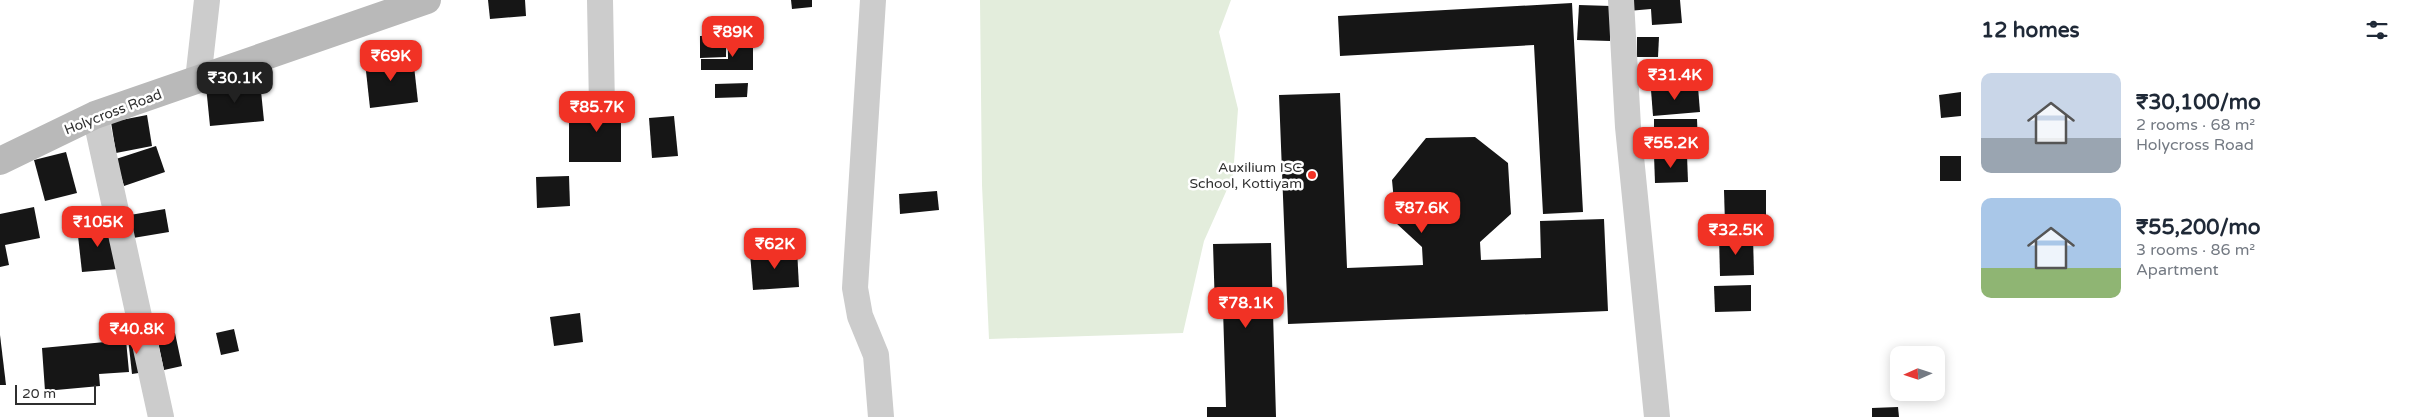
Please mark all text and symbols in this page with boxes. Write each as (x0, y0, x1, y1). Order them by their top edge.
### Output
pin: ₹89K (703, 15, 763, 58)
icon: filters (2363, 16, 2391, 44)
text: 12 homes (1981, 18, 2080, 43)
text: ₹89K (713, 22, 753, 42)
pin: ₹69K (361, 39, 421, 82)
text: ₹69K (371, 46, 411, 66)
pin: ₹31.4K (1634, 58, 1716, 101)
pin: ₹30.1K (194, 62, 276, 104)
text: ₹31.4K (1648, 65, 1702, 85)
text: ₹30.1K (208, 68, 262, 88)
street label: Holycross Road (62, 86, 164, 138)
pin: ₹85.7K (556, 90, 638, 133)
text: ₹30,100/mo (2136, 90, 2261, 115)
icon: home (2021, 93, 2081, 153)
text: ₹85.7K (570, 97, 624, 117)
text: 2 rooms · 68 m² (2136, 115, 2255, 135)
pin: ₹55.2K (1630, 126, 1712, 169)
text: ₹55.2K (1644, 133, 1698, 153)
text: Holycross Road (2136, 135, 2254, 155)
place label: Auxilium ISC School, Kottiyam (1189, 159, 1302, 192)
marker: Auxilium ISC School, Kottiyam (1306, 169, 1318, 181)
pin: ₹87.6K (1381, 192, 1463, 234)
text: ₹87.6K (1395, 198, 1449, 218)
pin: ₹105K (63, 206, 133, 248)
text: ₹105K (73, 212, 123, 232)
pin: ₹32.5K (1695, 214, 1777, 256)
text: ₹55,200/mo (2136, 215, 2261, 240)
icon: home (2021, 218, 2081, 278)
text: ₹32.5K (1709, 220, 1763, 240)
pin: ₹62K (745, 228, 805, 270)
text: ₹62K (755, 234, 795, 254)
text: 3 rooms · 86 m² (2136, 240, 2255, 260)
text: Apartment (2136, 260, 2219, 280)
pin: ₹78.1K (1205, 286, 1287, 329)
text: ₹78.1K (1219, 293, 1273, 313)
pin: ₹40.8K (96, 312, 178, 355)
text: ₹40.8K (110, 319, 164, 339)
north arrow (1890, 346, 1945, 401)
map controls (1890, 346, 1945, 401)
scale bar (15, 382, 96, 405)
text: 20 m (22, 385, 56, 402)

